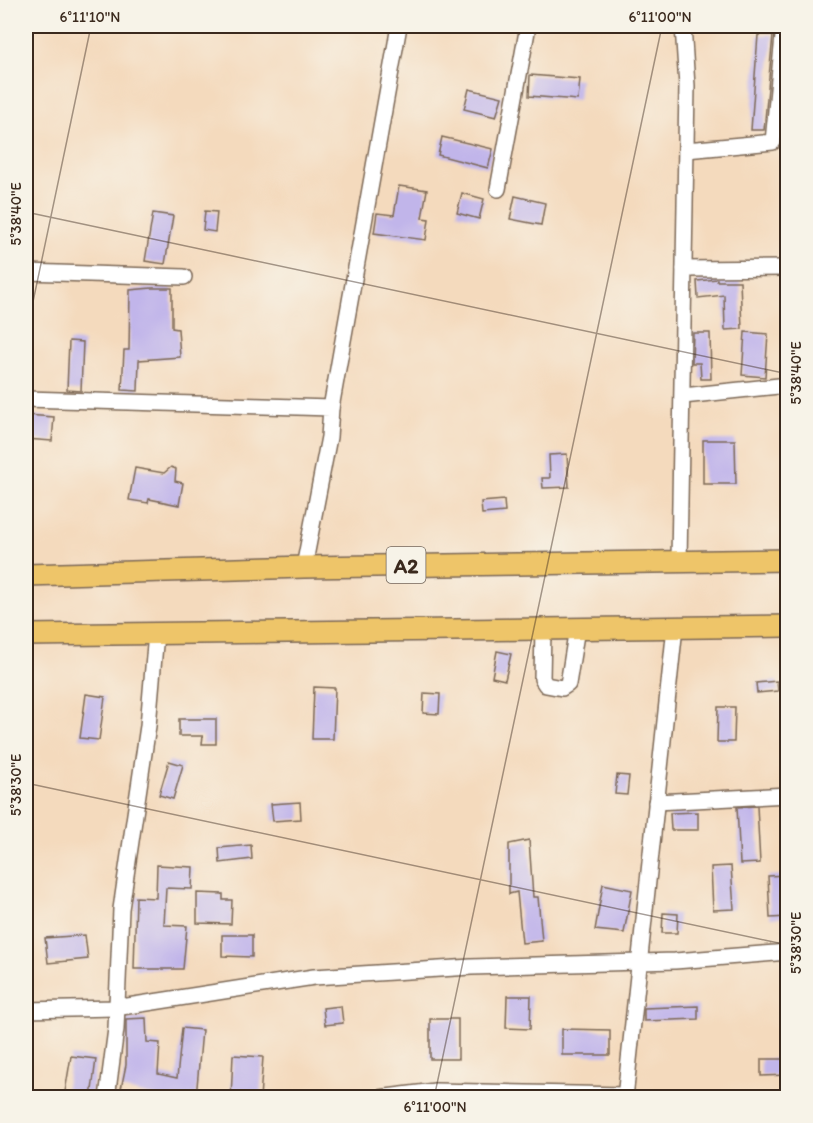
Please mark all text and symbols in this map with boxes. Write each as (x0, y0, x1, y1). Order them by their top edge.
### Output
text: 6°11'10"N (60, 8, 120, 26)
text: 6°11'00"N (628, 8, 692, 26)
text: 5°38'40"E (7, 182, 25, 246)
text: 5°38'40"E (787, 341, 805, 405)
road number: A2 (386, 547, 426, 583)
text: 5°38'30"E (7, 754, 25, 816)
text: 5°38'30"E (787, 912, 805, 974)
text: 6°11'00"N (403, 1098, 467, 1116)

